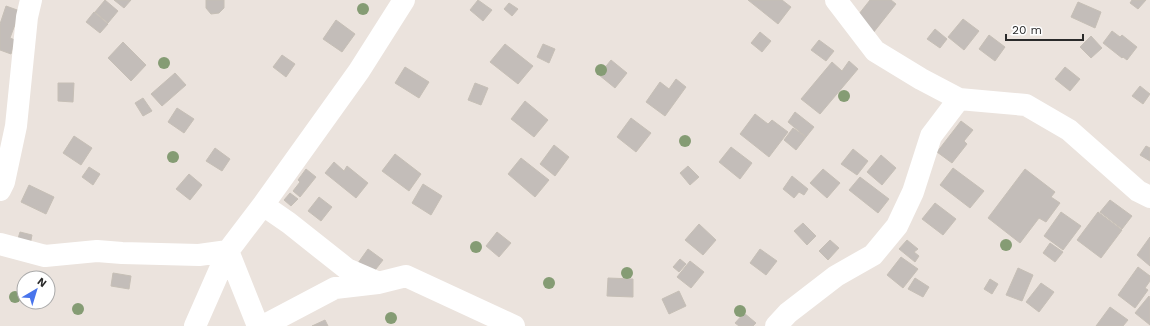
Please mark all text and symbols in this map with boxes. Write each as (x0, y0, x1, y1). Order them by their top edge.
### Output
scale bar (1006, 16, 1083, 42)
text: 20 m (1012, 23, 1042, 37)
north arrow (16, 270, 56, 310)
text: N (35, 275, 49, 290)

